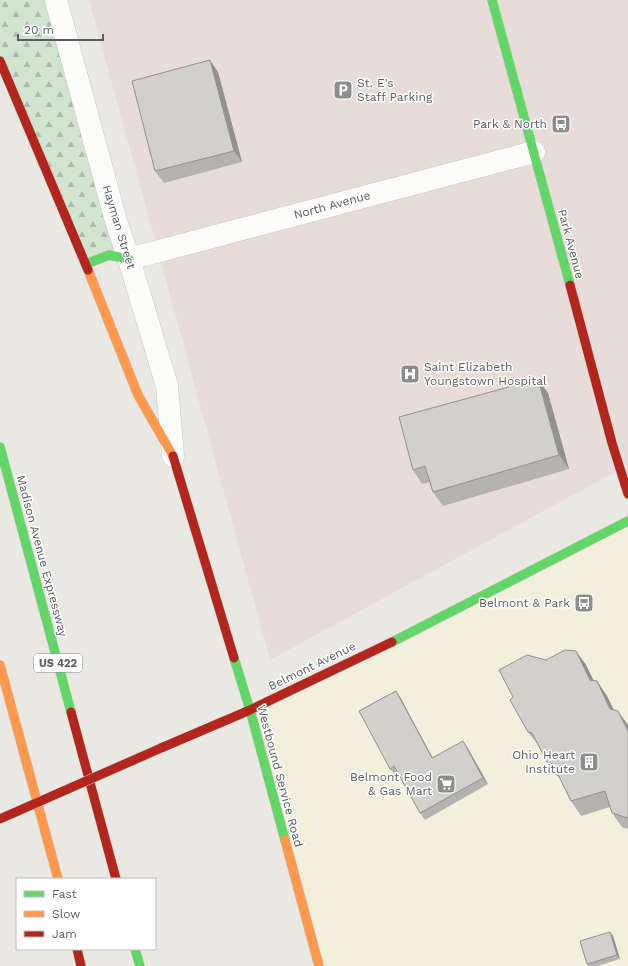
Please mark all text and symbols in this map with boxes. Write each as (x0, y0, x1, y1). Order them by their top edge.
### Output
scale bar (18, 16, 103, 42)
text: 20 m (24, 23, 54, 37)
place label: St. E's Staff Parking (357, 76, 433, 104)
parking icon: St. E's Staff Parking (332, 79, 354, 101)
bus stop icon: Park & North (550, 113, 572, 135)
place label: Park & North (473, 117, 547, 131)
street label: Hayman Street (100, 183, 138, 271)
street label: North Avenue (292, 188, 372, 222)
street label: Park Avenue (555, 208, 587, 280)
place label: Saint Elizabeth Youngstown Hospital (424, 360, 547, 388)
hospital icon: Saint Elizabeth Youngstown Hospital (399, 363, 421, 385)
street label: Madison Avenue Expressway (14, 474, 71, 639)
bus stop icon: Belmont & Park (573, 592, 595, 614)
place label: Belmont & Park (479, 596, 570, 610)
street label: Belmont Avenue (266, 639, 358, 693)
road number: US 422 (34, 654, 82, 672)
street label: Westbound Service Road (254, 703, 306, 849)
place label: Ohio Heart Institute (512, 748, 575, 776)
building icon: Ohio Heart Institute (578, 751, 600, 773)
place label: Belmont Food & Gas Mart (350, 770, 432, 798)
supermarket icon: Belmont Food & Gas Mart (435, 773, 457, 795)
legend (16, 878, 156, 950)
text: Fast (52, 887, 77, 901)
text: Slow (52, 907, 80, 921)
text: Jam (52, 927, 77, 941)

